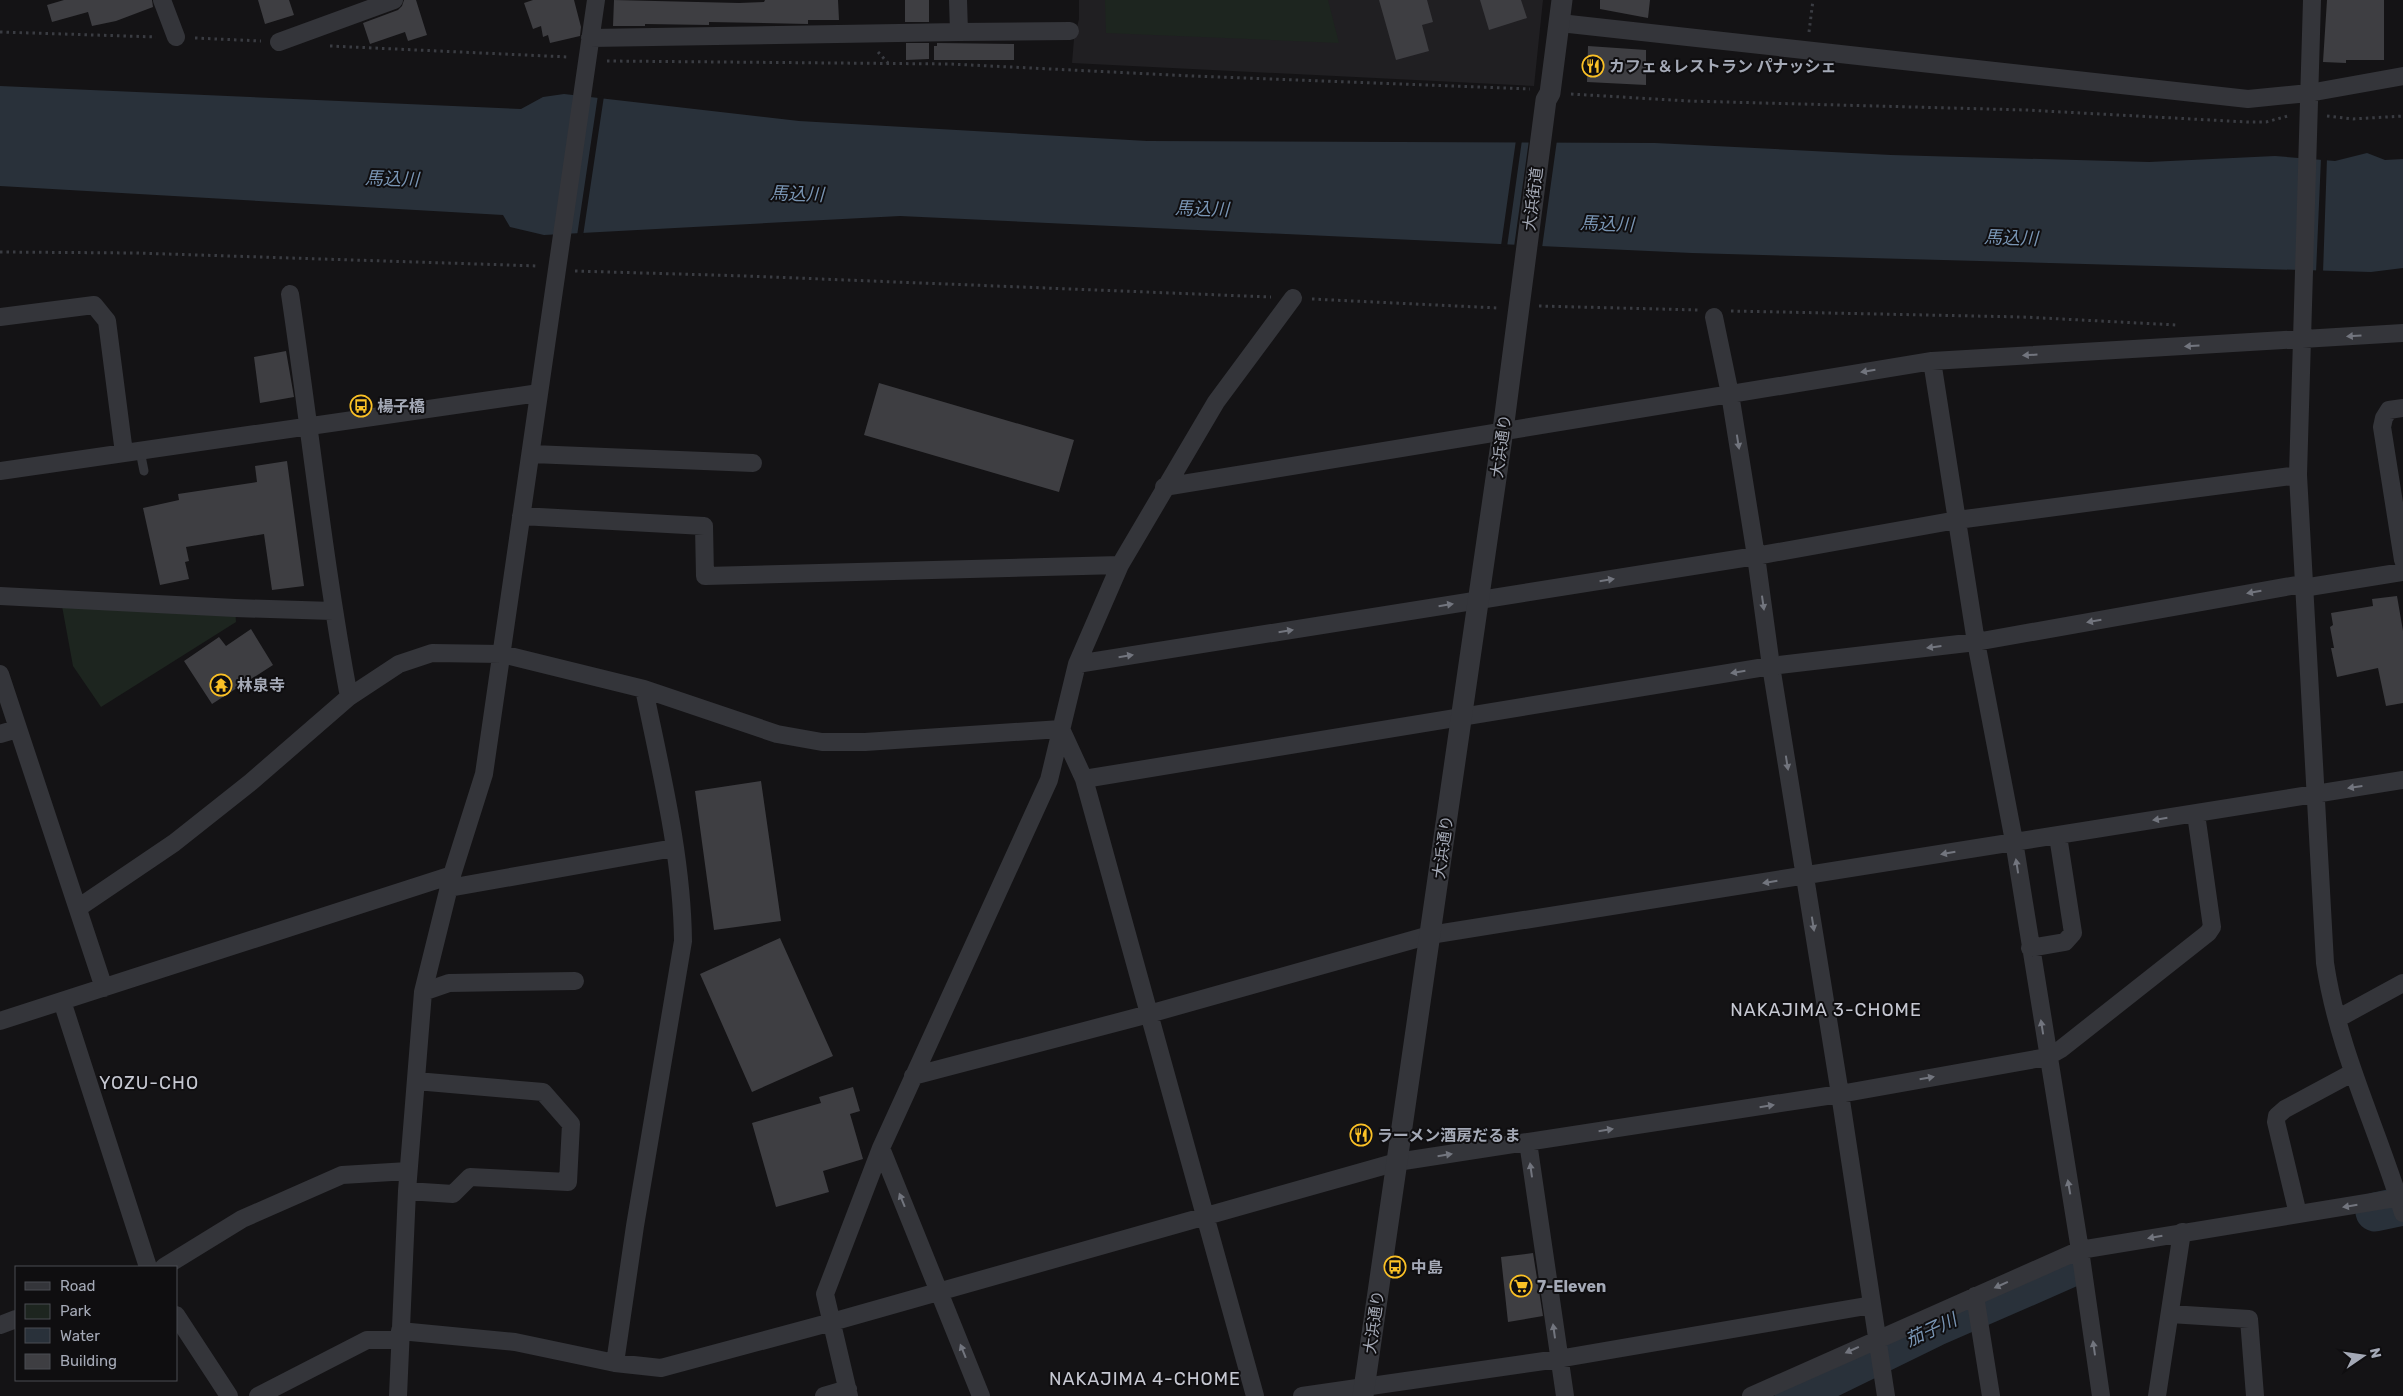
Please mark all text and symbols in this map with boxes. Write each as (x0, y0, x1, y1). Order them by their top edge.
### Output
restaurant icon: カフェ＆レストラン パナッシェ (1581, 54, 1605, 78)
place label: カフェ＆レストラン パナッシェ (1609, 57, 1836, 76)
street label: 大浜街道 (1520, 166, 1546, 232)
water label: 馬込川 (365, 167, 421, 191)
water label: 馬込川 (770, 182, 826, 206)
water label: 馬込川 (1175, 197, 1231, 221)
water label: 馬込川 (1580, 212, 1636, 236)
water label: 馬込川 (1984, 226, 2040, 250)
one-way arrow (2346, 332, 2362, 340)
one-way arrow (2184, 342, 2200, 350)
one-way arrow (2022, 351, 2038, 359)
one-way arrow (1860, 368, 1876, 376)
bus stop icon: 楊子橋 (349, 394, 373, 418)
place label: 楊子橋 (377, 397, 425, 416)
street label: 大浜通り (1487, 413, 1515, 479)
one-way arrow (1734, 435, 1742, 451)
one-way arrow (1599, 575, 1615, 583)
one-way arrow (2246, 589, 2262, 597)
one-way arrow (1759, 595, 1767, 611)
one-way arrow (1439, 601, 1455, 609)
one-way arrow (2086, 617, 2102, 625)
one-way arrow (1278, 626, 1294, 634)
one-way arrow (1926, 643, 1942, 651)
one-way arrow (1118, 652, 1134, 660)
one-way arrow (1730, 668, 1746, 676)
temple icon: 林泉寺 (209, 673, 233, 697)
place label: 林泉寺 (237, 676, 285, 695)
one-way arrow (1784, 756, 1792, 772)
one-way arrow (2346, 783, 2362, 791)
street label: 大浜通り (1429, 814, 1457, 880)
one-way arrow (2152, 816, 2168, 824)
one-way arrow (1939, 849, 1955, 857)
one-way arrow (2013, 858, 2021, 874)
one-way arrow (1762, 878, 1778, 886)
one-way arrow (1810, 916, 1818, 932)
district label: NAKAJIMA 3-CHOME (1730, 999, 1922, 1021)
one-way arrow (2038, 1018, 2046, 1034)
district label: YOZU-CHO (99, 1072, 199, 1094)
one-way arrow (1919, 1074, 1935, 1082)
one-way arrow (1759, 1101, 1775, 1109)
restaurant icon: ラーメン酒房だるま (1349, 1123, 1373, 1147)
place label: ラーメン酒房だるま (1377, 1126, 1520, 1145)
one-way arrow (1598, 1126, 1614, 1134)
one-way arrow (1438, 1150, 1454, 1158)
one-way arrow (1527, 1161, 1535, 1177)
one-way arrow (2065, 1179, 2073, 1195)
one-way arrow (898, 1192, 906, 1207)
one-way arrow (2342, 1202, 2358, 1210)
one-way arrow (2147, 1233, 2163, 1241)
bus stop icon: 中島 (1383, 1255, 1407, 1279)
place label: 中島 (1411, 1258, 1443, 1277)
legend (15, 1266, 178, 1381)
supermarket icon: 7-Eleven (1509, 1274, 1533, 1298)
text: Road (60, 1277, 96, 1295)
place label: 7-Eleven (1537, 1277, 1606, 1296)
one-way arrow (1994, 1281, 2008, 1289)
street label: 大浜通り (1360, 1289, 1388, 1355)
text: Park (60, 1302, 91, 1320)
water label: 茄子川 (1902, 1308, 1962, 1351)
one-way arrow (1550, 1322, 1558, 1338)
text: Water (60, 1327, 100, 1345)
north arrow (2338, 1331, 2388, 1381)
one-way arrow (2089, 1339, 2097, 1355)
one-way arrow (958, 1344, 966, 1358)
text: N (2366, 1346, 2385, 1360)
one-way arrow (1845, 1347, 1859, 1355)
text: Building (60, 1352, 117, 1370)
district label: NAKAJIMA 4-CHOME (1049, 1368, 1241, 1390)

